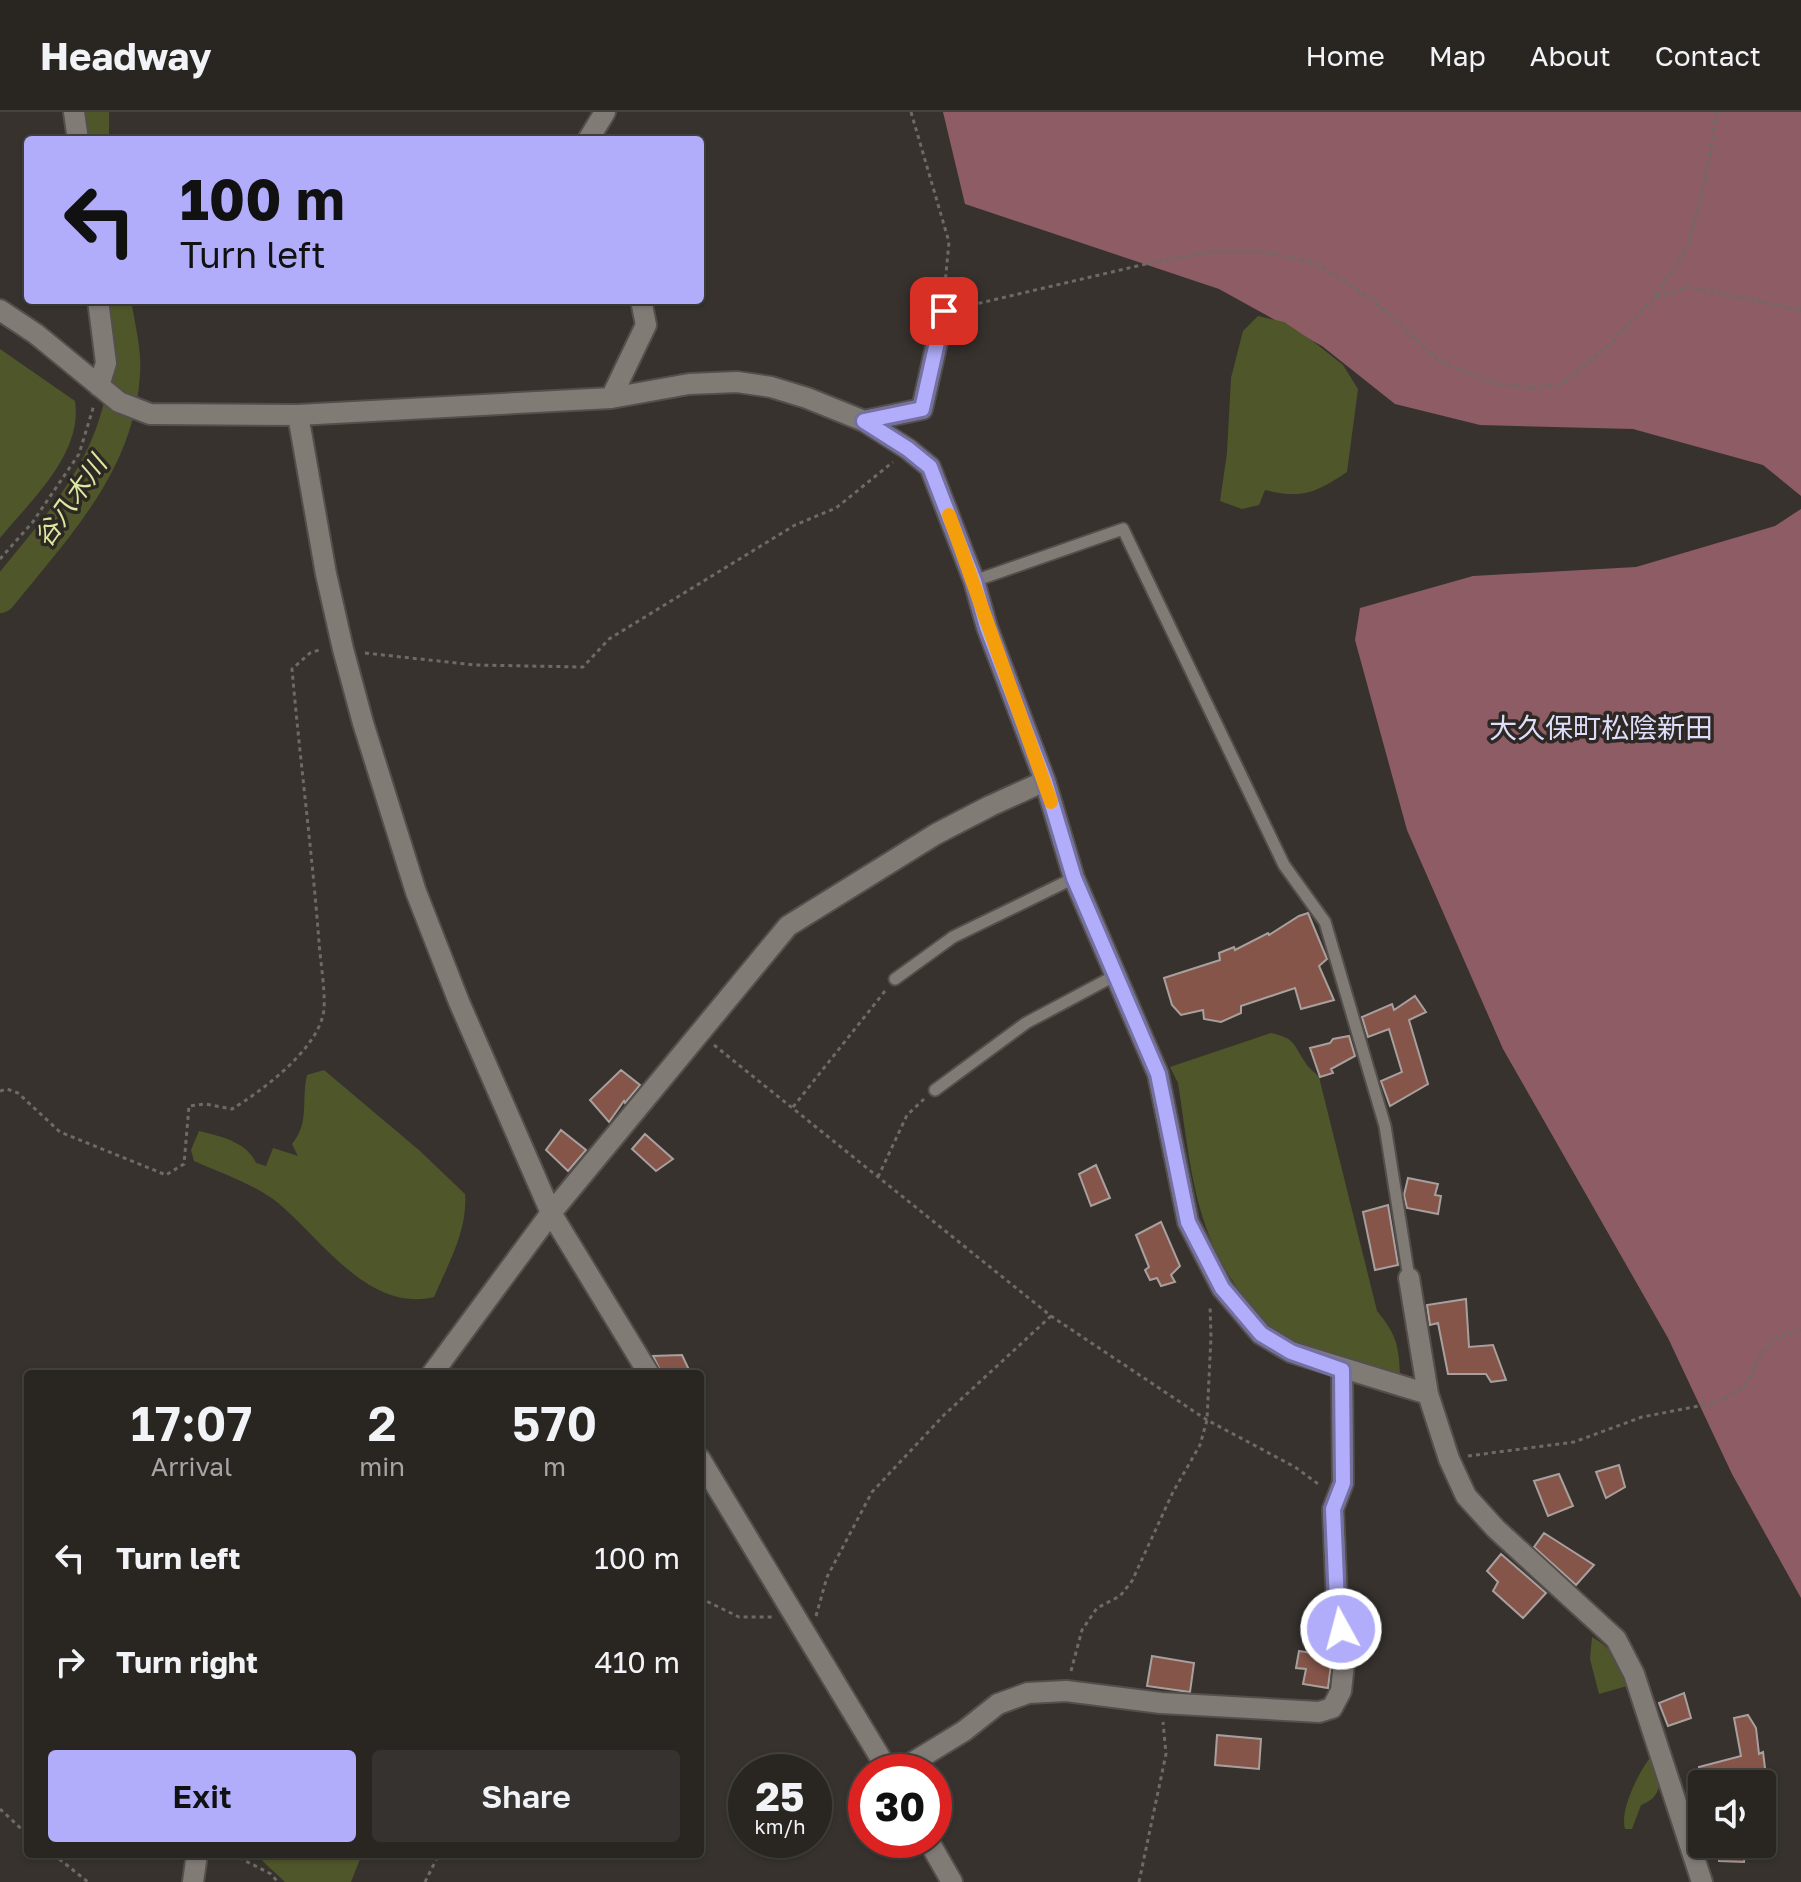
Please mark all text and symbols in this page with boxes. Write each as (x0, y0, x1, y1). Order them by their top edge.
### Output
text: Headway (40, 33, 212, 78)
text: Home (1306, 39, 1385, 72)
text: Map (1429, 39, 1486, 72)
text: About (1530, 39, 1611, 72)
text: Contact (1655, 39, 1761, 72)
text: 100 m (180, 165, 345, 232)
icon: left (48, 168, 152, 272)
text: Turn left (180, 233, 326, 276)
pin (910, 277, 978, 345)
icon: arrive (922, 289, 966, 333)
water label: 谷八木川 (27, 447, 114, 552)
district label: 大久保町松陰新田 (1489, 711, 1713, 744)
text: 17:07 (131, 1394, 252, 1452)
text: 2 (368, 1394, 396, 1452)
text: 570 (512, 1394, 597, 1452)
text: Arrival (151, 1451, 232, 1482)
text: min (359, 1451, 405, 1482)
text: m (543, 1451, 566, 1482)
icon: left (48, 1536, 92, 1580)
text: Turn left (116, 1540, 241, 1576)
text: 100 m (594, 1540, 680, 1576)
position arrow (1299, 1587, 1383, 1671)
icon: right (48, 1640, 92, 1684)
text: Turn right (116, 1644, 258, 1680)
text: 410 m (595, 1644, 680, 1680)
button: Exit (48, 1750, 356, 1842)
button: Share (372, 1750, 680, 1842)
speed limit sign: 30 (848, 1754, 952, 1858)
map controls (1688, 1770, 1776, 1858)
button: sound (1688, 1770, 1776, 1858)
text: 25 (756, 1772, 804, 1820)
text: km/h (755, 1814, 805, 1838)

